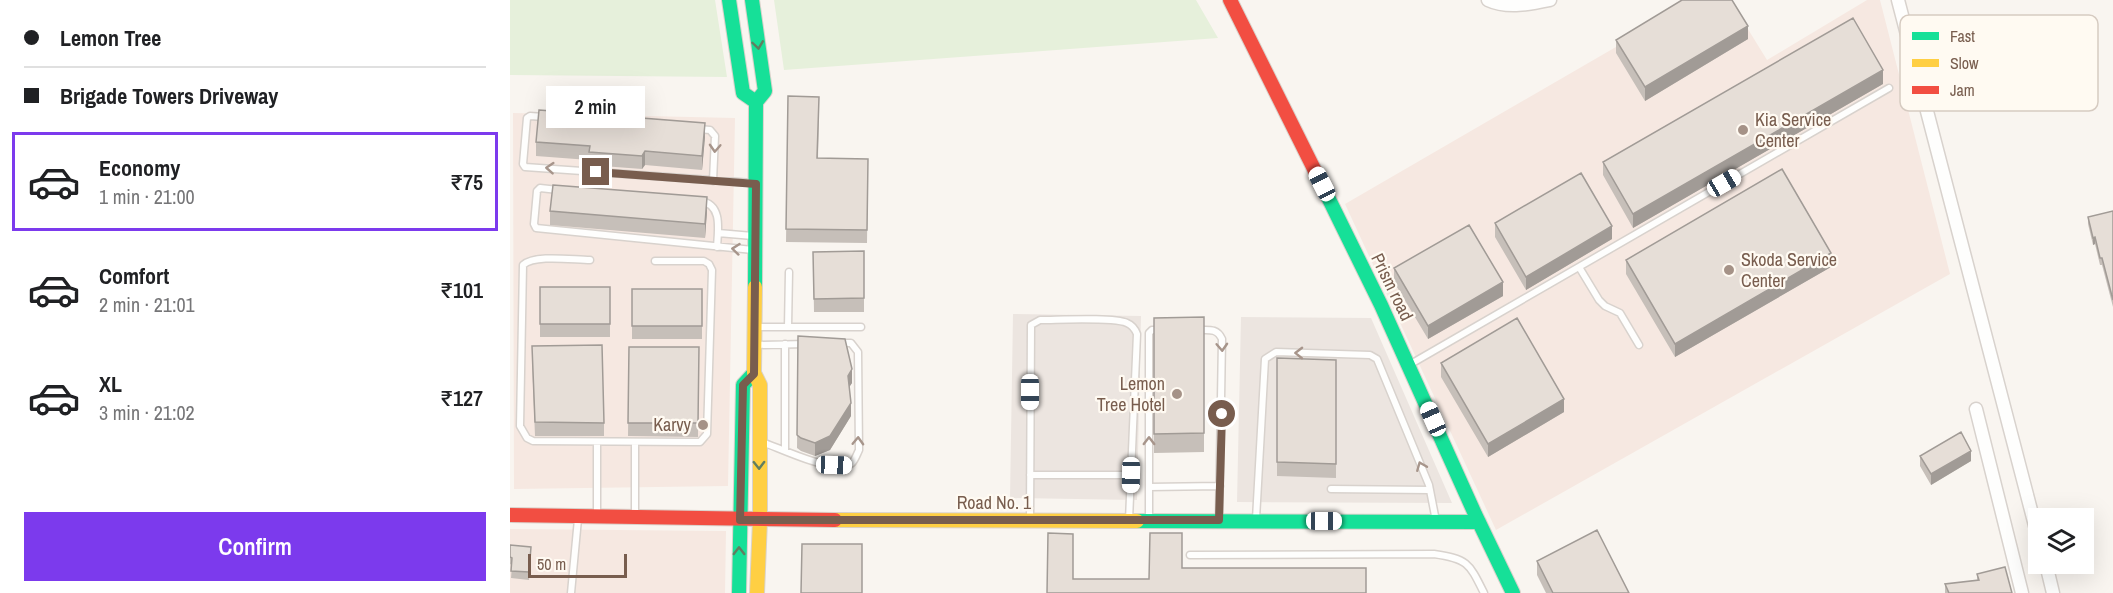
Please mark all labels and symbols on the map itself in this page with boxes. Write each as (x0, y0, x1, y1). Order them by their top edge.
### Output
legend (1900, 15, 2098, 111)
text: Fast (1950, 25, 1975, 47)
one-way arrow (752, 41, 764, 50)
text: Slow (1950, 52, 1979, 74)
text: Jam (1950, 79, 1975, 101)
callout: 2 min (546, 85, 646, 127)
place label: Kia Service Center (1755, 107, 1831, 153)
marker: Kia Service Center (1736, 123, 1750, 137)
one-way arrow (708, 144, 721, 153)
route end (582, 158, 609, 185)
one-way arrow (545, 162, 554, 175)
car (1306, 164, 1338, 204)
car (1704, 166, 1744, 200)
one-way arrow (732, 243, 741, 256)
place label: Skoda Service Center (1741, 247, 1837, 293)
street label: Prism road (1365, 249, 1420, 325)
marker: Skoda Service Center (1722, 263, 1736, 277)
one-way arrow (1215, 343, 1228, 352)
one-way arrow (1294, 347, 1303, 359)
place label: Lemon Tree Hotel (1097, 371, 1165, 417)
car (1021, 374, 1039, 410)
marker: Lemon Tree Hotel (1170, 387, 1184, 401)
car (1417, 399, 1449, 439)
route start (1208, 400, 1235, 427)
place label: Karvy (653, 412, 692, 437)
marker: Karvy (696, 418, 710, 432)
one-way arrow (852, 437, 865, 446)
one-way arrow (1143, 437, 1155, 446)
car (816, 455, 852, 475)
car (1122, 457, 1140, 493)
one-way arrow (753, 460, 766, 469)
one-way arrow (1416, 461, 1428, 472)
street label: Road No. 1 (957, 490, 1032, 515)
car (1306, 512, 1342, 530)
one-way arrow (733, 547, 745, 556)
scale bar (528, 551, 627, 578)

